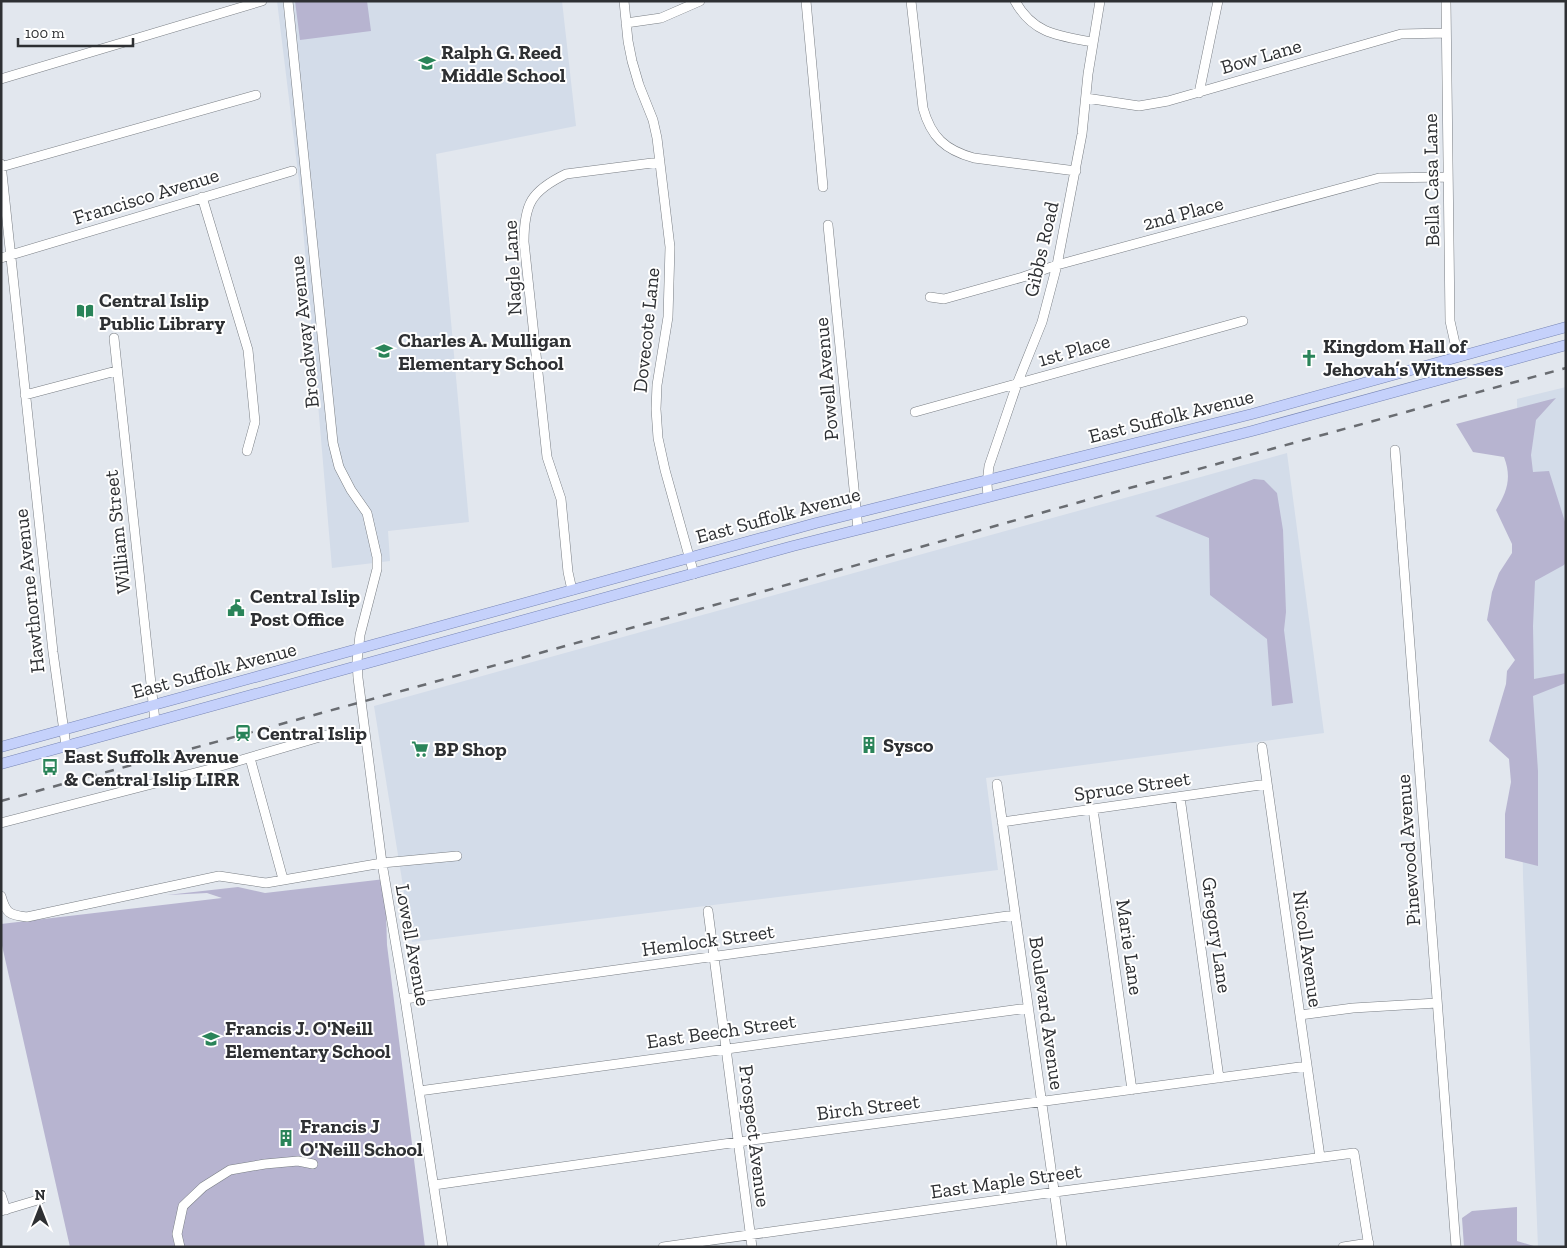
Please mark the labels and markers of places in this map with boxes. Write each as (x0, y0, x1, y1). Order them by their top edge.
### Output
place label: Ralph G. Reed Middle School (441, 40, 566, 87)
school or university icon: Ralph G. Reed Middle School (417, 53, 437, 73)
place label: Central Islip Public Library (99, 288, 225, 335)
library icon: Central Islip Public Library (75, 301, 95, 321)
place label: Charles A. Mulligan Elementary School (398, 328, 571, 375)
place label: Kingdom Hall of Jehovah’s Witnesses (1323, 334, 1503, 381)
school or university icon: Charles A. Mulligan Elementary School (374, 341, 394, 361)
church icon: Kingdom Hall of Jehovah’s Witnesses (1299, 348, 1319, 368)
place label: Central Islip Post Office (250, 584, 360, 631)
public building icon: Central Islip Post Office (226, 598, 246, 618)
place label: Central Islip (257, 721, 367, 745)
station icon: Central Islip (233, 723, 253, 743)
place label: Sysco (883, 733, 934, 757)
building icon: Sysco (859, 735, 879, 755)
place label: BP Shop (434, 737, 507, 761)
supermarket icon: BP Shop (410, 739, 430, 759)
place label: East Suffolk Avenue & Central Islip LIRR (64, 744, 239, 791)
bus stop icon: East Suffolk Avenue & Central Islip LIRR (40, 757, 60, 777)
place label: Francis J. O'Neill Elementary School (225, 1016, 391, 1063)
school or university icon: Francis J. O'Neill Elementary School (201, 1029, 221, 1049)
place label: Francis J O'Neill School (300, 1114, 423, 1161)
building icon: Francis J O'Neill School (276, 1128, 296, 1148)

